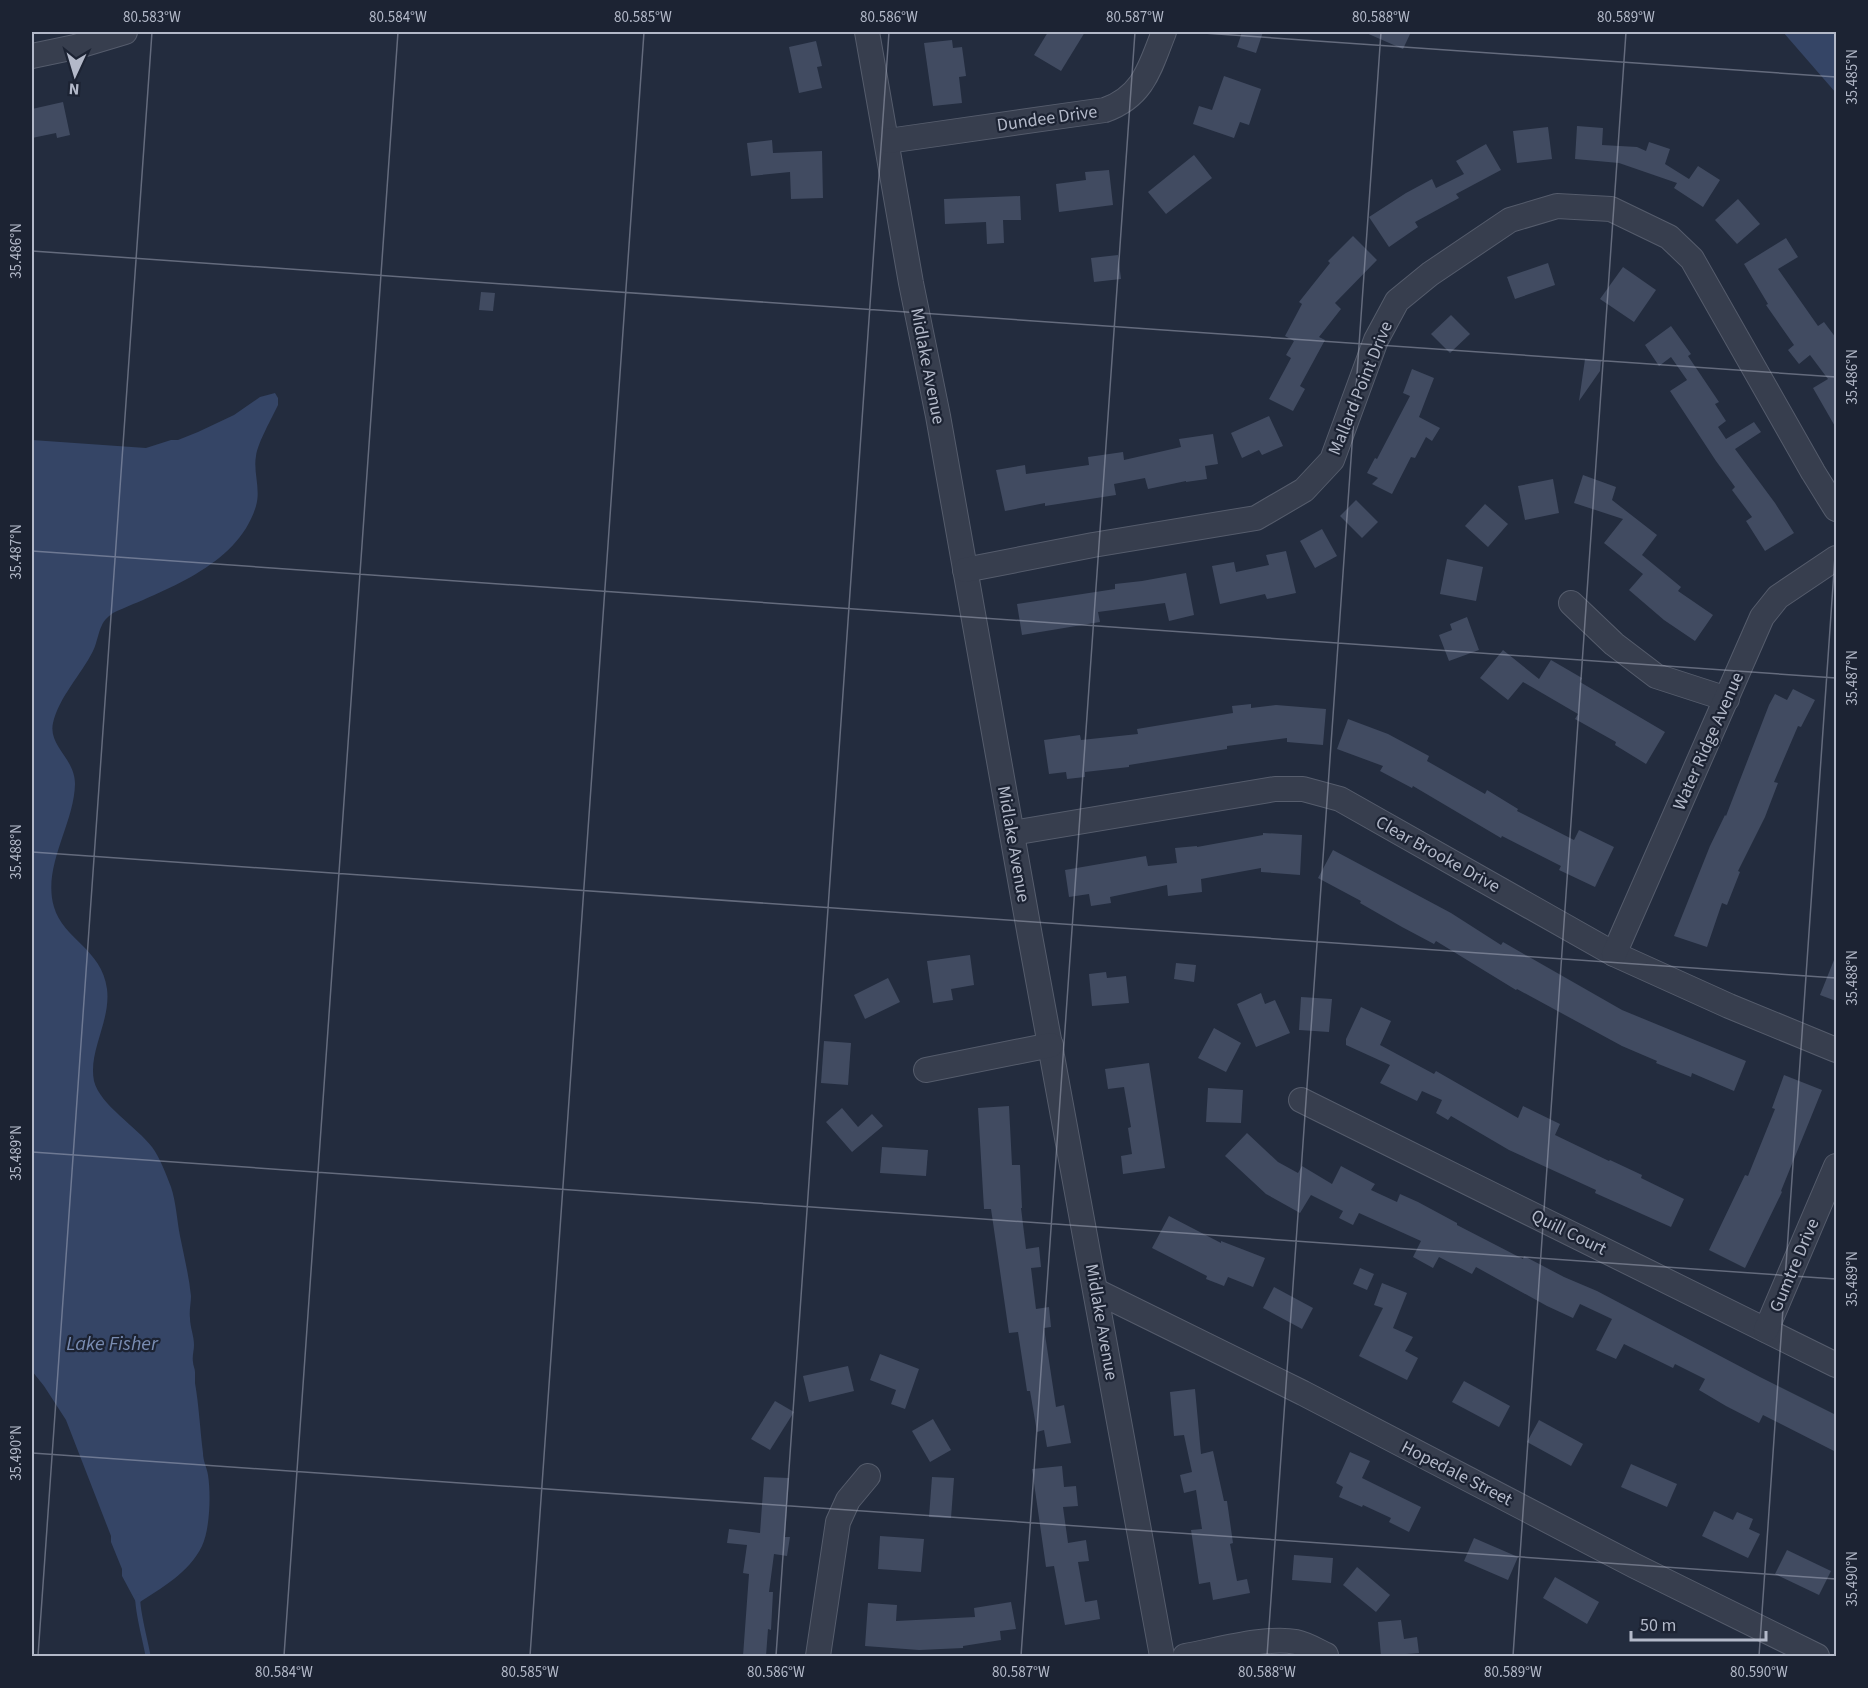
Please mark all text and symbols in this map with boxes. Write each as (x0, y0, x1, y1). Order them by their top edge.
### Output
text: 80.583°W (123, 7, 181, 28)
text: 80.584°W (369, 7, 427, 28)
text: 80.585°W (614, 7, 672, 28)
text: 80.586°W (860, 7, 918, 28)
text: 80.587°W (1106, 7, 1164, 28)
text: 80.588°W (1352, 7, 1410, 28)
text: 80.589°W (1597, 7, 1655, 28)
north arrow (45, 45, 105, 105)
text: 35.485°N (1842, 49, 1863, 105)
text: N (68, 78, 80, 100)
street label: Dundee Drive (995, 99, 1099, 138)
text: 35.486°N (6, 223, 27, 279)
street label: Midlake Avenue (904, 306, 951, 426)
street label: Mallard Point Drive (1322, 317, 1399, 459)
text: 35.486°N (1842, 349, 1863, 405)
text: 35.487°N (6, 524, 27, 580)
text: 35.487°N (1842, 650, 1863, 706)
street label: Water Ridge Avenue (1667, 668, 1750, 814)
street label: Midlake Avenue (991, 784, 1036, 904)
street label: Clear Brooke Drive (1371, 810, 1505, 899)
text: 35.488°N (6, 824, 27, 880)
text: 35.488°N (1842, 950, 1863, 1006)
text: 35.489°N (6, 1125, 27, 1181)
street label: Quill Court (1527, 1203, 1611, 1261)
street label: Gumtre Drive (1764, 1214, 1825, 1316)
text: 35.489°N (1842, 1251, 1863, 1307)
street label: Midlake Avenue (1079, 1262, 1124, 1382)
water label: Lake Fisher (66, 1330, 159, 1358)
text: 35.490°N (6, 1425, 27, 1481)
street label: Hopedale Street (1397, 1435, 1517, 1512)
text: 35.490°N (1842, 1551, 1863, 1607)
scale bar (1631, 1604, 1766, 1642)
text: 50 m (1640, 1613, 1676, 1638)
text: 80.584°W (255, 1662, 313, 1683)
text: 80.585°W (501, 1662, 559, 1683)
text: 80.586°W (747, 1662, 805, 1683)
text: 80.587°W (992, 1662, 1050, 1683)
text: 80.588°W (1238, 1662, 1296, 1683)
text: 80.589°W (1484, 1662, 1542, 1683)
text: 80.590°W (1730, 1662, 1788, 1683)

